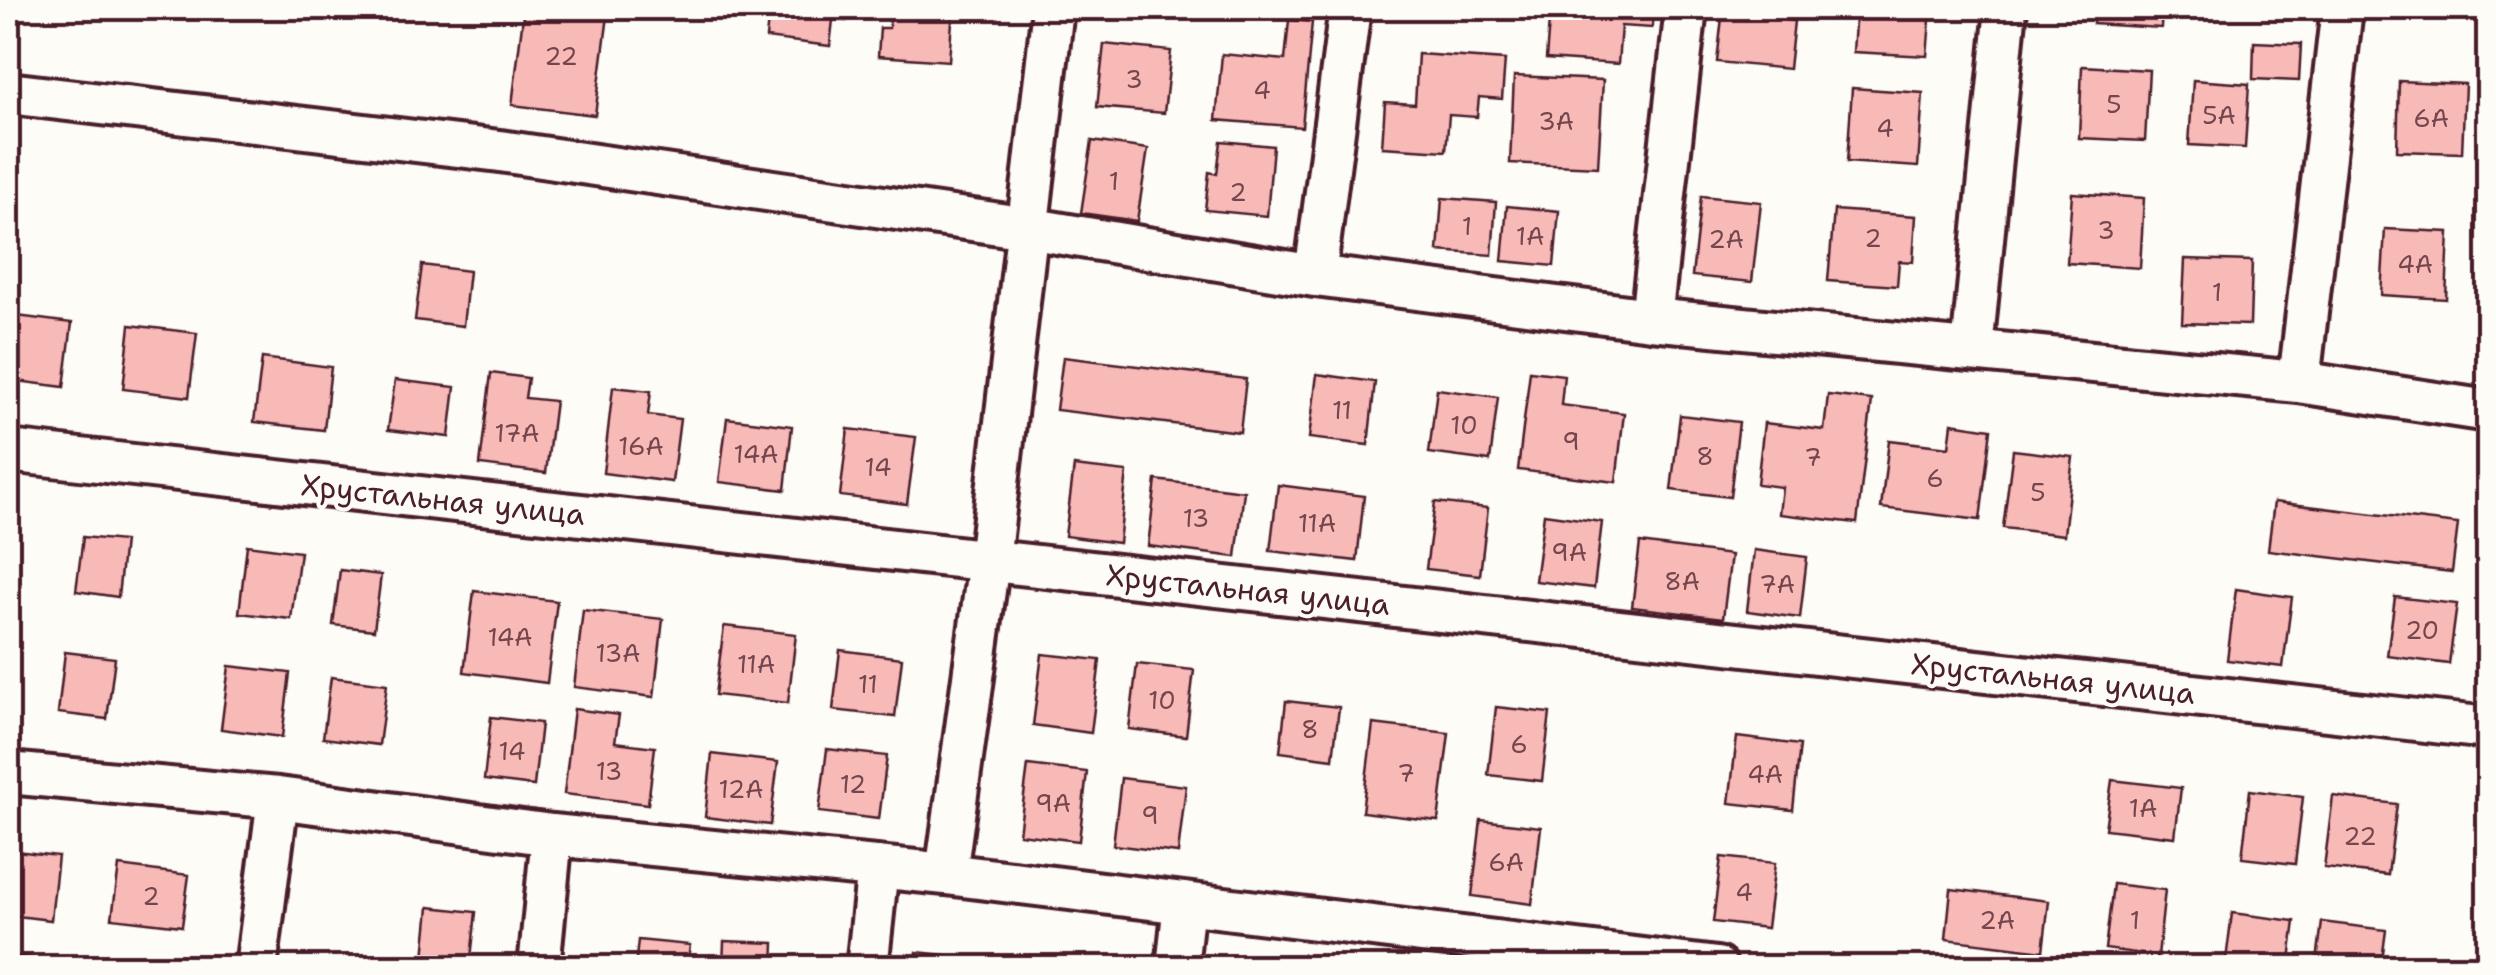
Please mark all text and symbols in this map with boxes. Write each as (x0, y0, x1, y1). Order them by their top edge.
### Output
house number: 22 (544, 39, 578, 73)
house number: 3 (1125, 62, 1143, 96)
house number: 4 (1253, 73, 1271, 107)
house number: 5 (2106, 87, 2122, 121)
house number: 5А (2202, 98, 2236, 132)
house number: 6А (2413, 101, 2449, 135)
house number: 3А (1538, 104, 1574, 138)
house number: 4 (1876, 111, 1894, 145)
house number: 1 (1109, 164, 1119, 198)
house number: 2 (1229, 175, 1247, 209)
house number: 1 (1462, 209, 1472, 243)
house number: 3 (2097, 213, 2115, 247)
house number: 1А (1516, 219, 1544, 253)
house number: 2 (1864, 221, 1882, 255)
house number: 2А (1708, 222, 1744, 256)
house number: 4А (2397, 247, 2433, 281)
house number: 1 (2212, 275, 2222, 309)
house number: 11 (1332, 393, 1352, 427)
house number: 10 (1450, 408, 1478, 442)
house number: 17А (495, 416, 539, 450)
house number: 9 (1562, 424, 1580, 458)
house number: 16А (618, 429, 664, 463)
house number: 14А (734, 437, 778, 471)
house number: 8 (1696, 439, 1714, 473)
house number: 7 (1804, 440, 1822, 474)
house number: 14 (865, 450, 891, 484)
house number: 6 (1926, 461, 1944, 495)
street label: Хрустальная улица (299, 464, 587, 535)
house number: 5 (2030, 475, 2046, 509)
house number: 13 (1183, 501, 1209, 535)
house number: 11А (1298, 506, 1336, 540)
house number: 9А (1551, 535, 1587, 569)
street label: Хрустальная улица (1104, 554, 1392, 625)
house number: 8А (1664, 564, 1700, 598)
house number: 7А (1759, 567, 1795, 601)
house number: 20 (2405, 613, 2439, 647)
house number: 14А (488, 620, 532, 654)
house number: 13А (596, 636, 640, 670)
street label: Хрустальная улица (1909, 643, 2197, 714)
house number: 11А (737, 647, 775, 681)
house number: 11 (858, 667, 878, 701)
house number: 10 (1148, 683, 1176, 717)
house number: 8 (1301, 712, 1319, 746)
house number: 6 (1510, 727, 1528, 761)
house number: 14 (499, 734, 525, 768)
house number: 13 (596, 754, 622, 788)
house number: 7 (1397, 756, 1415, 790)
house number: 4А (1747, 757, 1783, 791)
house number: 12 (840, 767, 866, 801)
house number: 12А (719, 772, 763, 806)
house number: 9А (1035, 786, 1071, 820)
house number: 1А (2129, 791, 2157, 825)
house number: 9 (1141, 798, 1159, 832)
house number: 22 (2343, 819, 2377, 853)
house number: 6А (1488, 845, 1524, 879)
house number: 4 (1735, 875, 1753, 909)
house number: 2 (142, 879, 160, 913)
house number: 2А (1979, 903, 2015, 937)
house number: 1 (2130, 903, 2140, 937)

